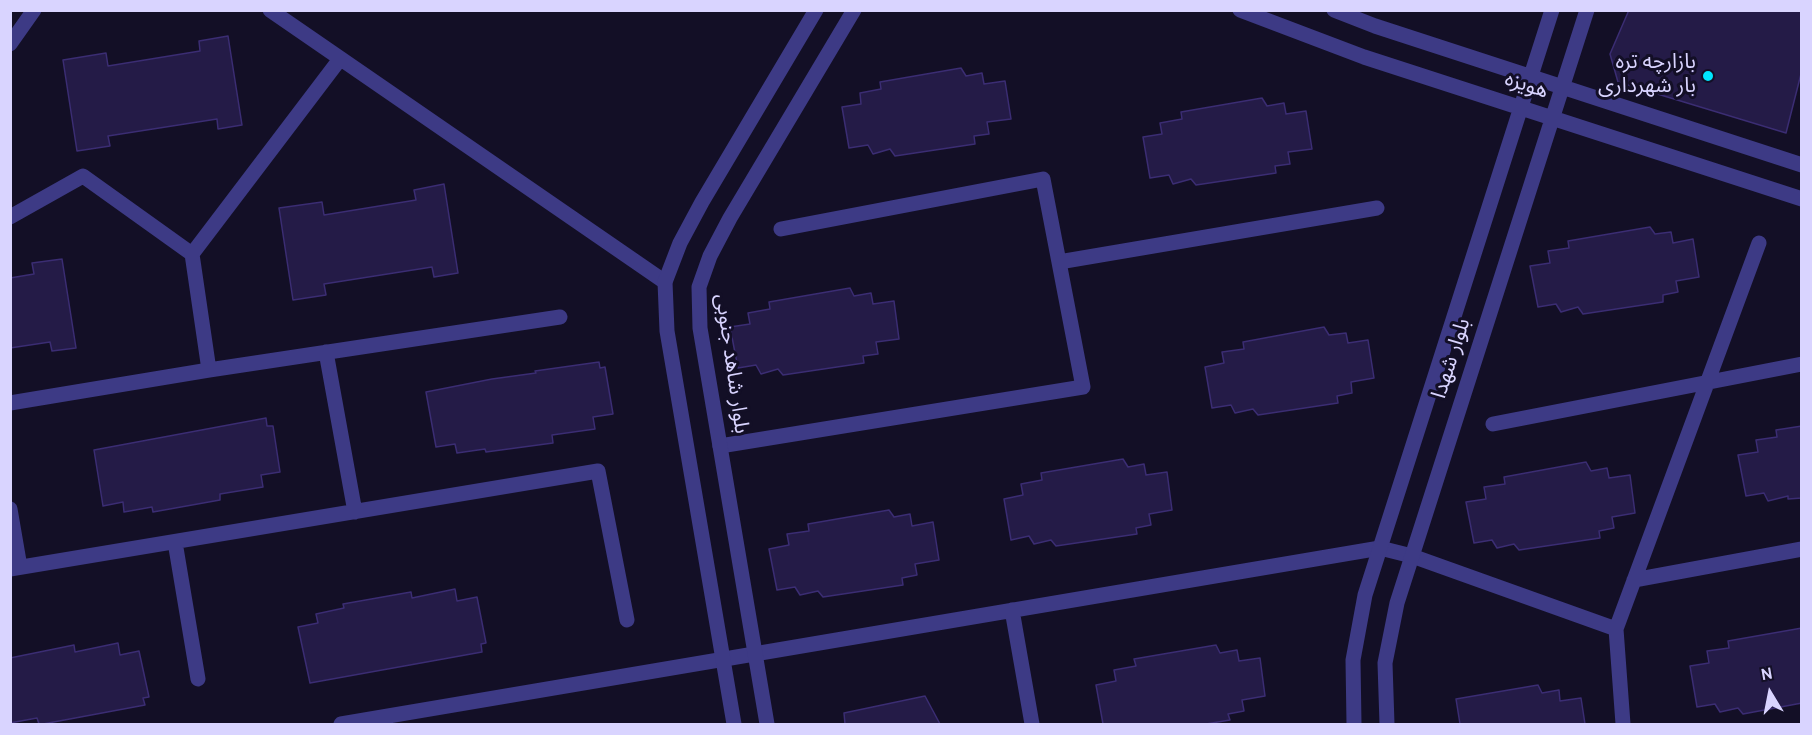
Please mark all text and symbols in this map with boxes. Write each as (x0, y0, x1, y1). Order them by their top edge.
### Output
place label: بازارچه تره بار شهرداری (1598, 51, 1696, 101)
street label: هویزه (1501, 68, 1551, 106)
marker: بازارچه تره بار شهرداری (1701, 69, 1715, 83)
street label: بلوار شاهد جنوبی (708, 293, 752, 435)
street label: بلوار شهدا (1428, 316, 1478, 402)
north arrow (1740, 663, 1800, 723)
text: N (1759, 664, 1774, 686)

